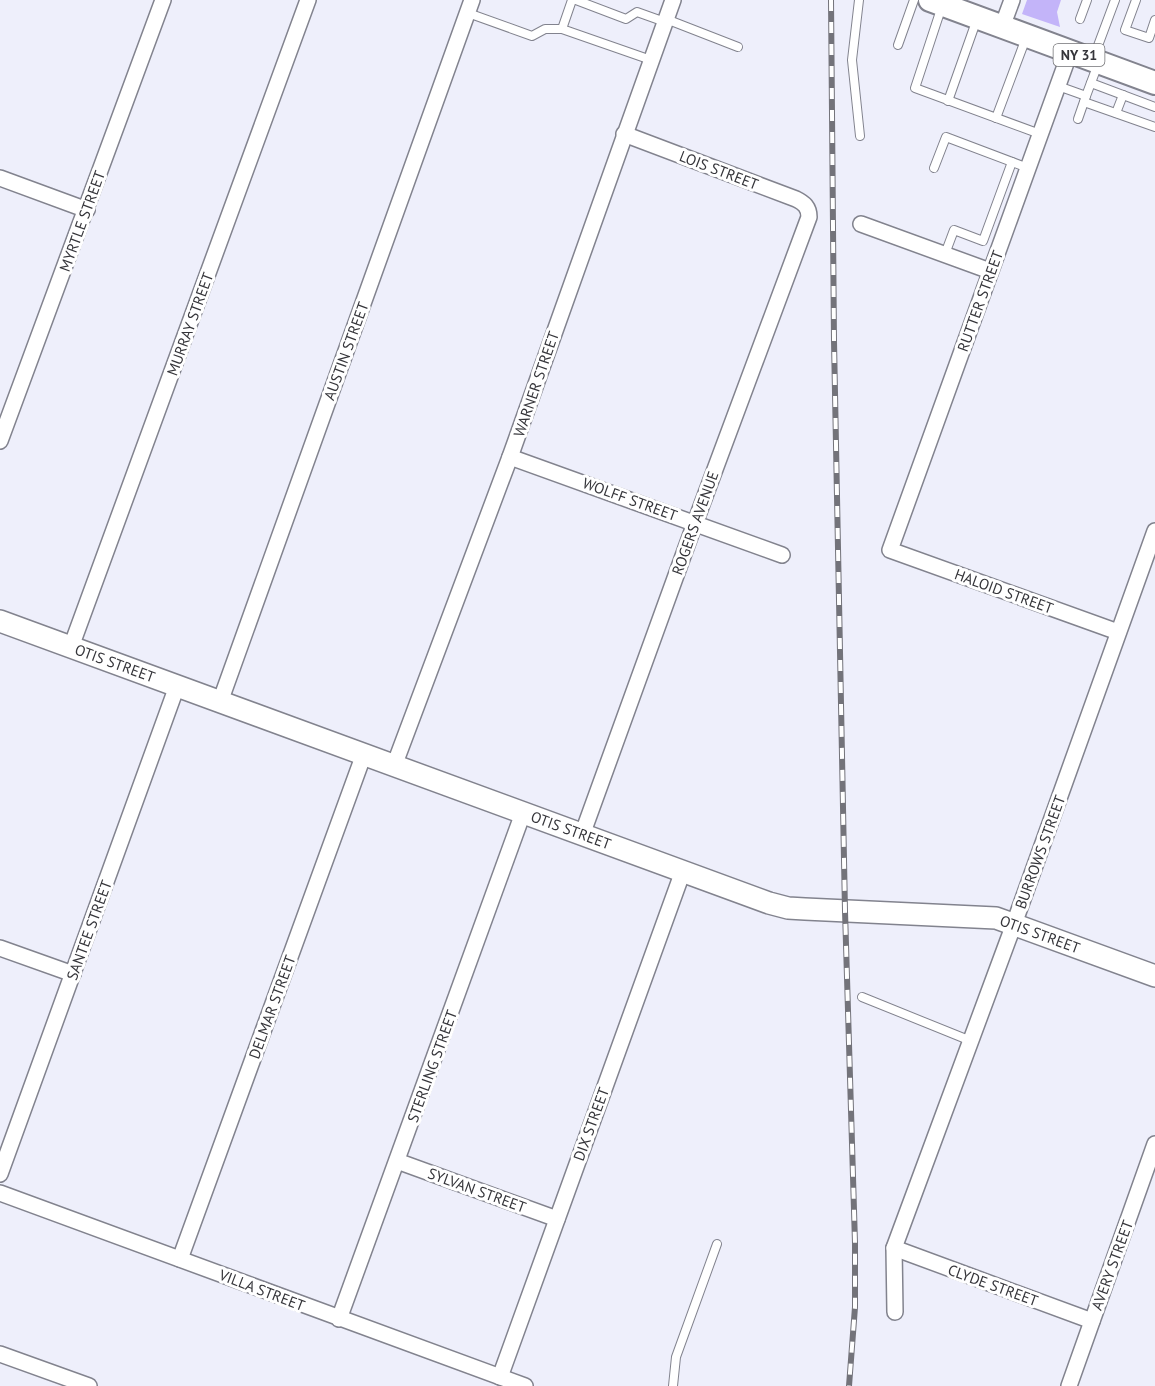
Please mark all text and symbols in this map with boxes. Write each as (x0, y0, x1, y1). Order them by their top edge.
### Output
road number: NY 31 (1054, 44, 1104, 66)
street label: LOIS STREET (677, 146, 762, 194)
street label: MYRTLE STREET (55, 167, 109, 274)
street label: RUTTER STREET (953, 247, 1007, 354)
street label: MURRAY STREET (163, 269, 218, 378)
street label: AUSTIN STREET (319, 299, 373, 403)
street label: WARNER STREET (509, 328, 563, 439)
street label: ROGERS AVENUE (667, 469, 723, 577)
street label: WOLFF STREET (580, 473, 681, 525)
street label: HALOID STREET (952, 564, 1057, 618)
street label: OTIS STREET (72, 640, 158, 686)
street label: BURROWS STREET (1011, 792, 1070, 911)
street label: OTIS STREET (528, 807, 614, 853)
street label: SANTEE STREET (62, 877, 116, 983)
street label: OTIS STREET (997, 911, 1083, 957)
street label: DELMAR STREET (244, 952, 300, 1061)
street label: STERLING STREET (403, 1007, 461, 1125)
street label: DIX STREET (569, 1084, 613, 1163)
street label: SYLVAN STREET (425, 1163, 529, 1217)
street label: AVERY STREET (1087, 1217, 1137, 1313)
street label: CLYDE STREET (945, 1260, 1041, 1310)
street label: VILLA STREET (216, 1265, 308, 1315)

